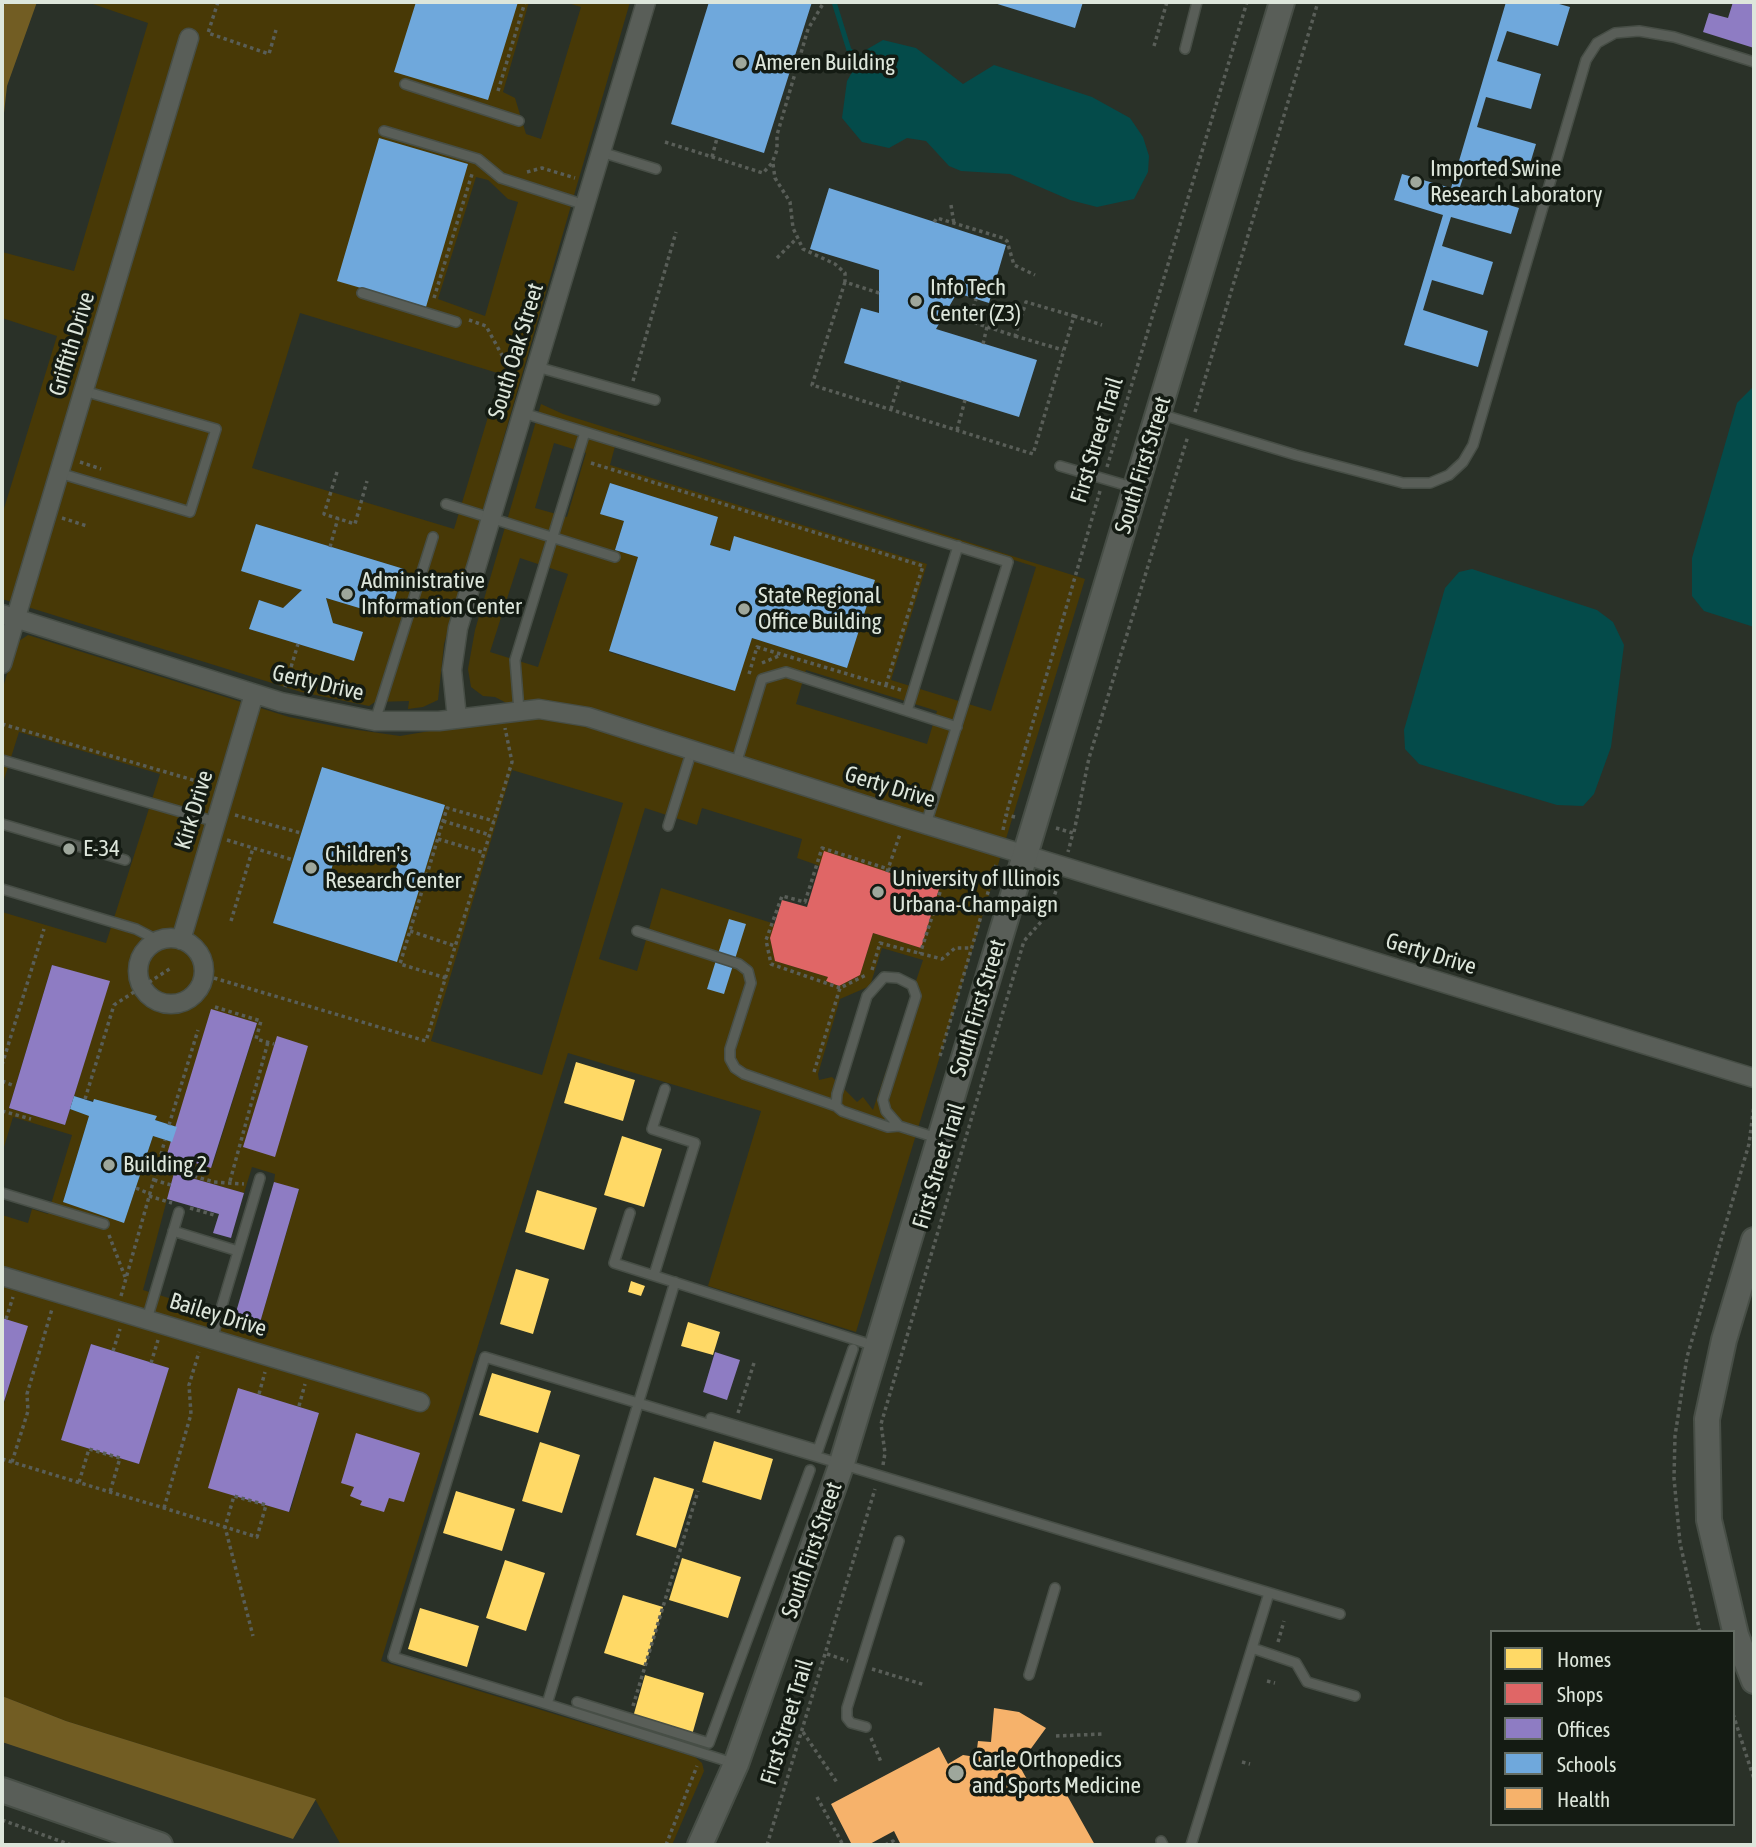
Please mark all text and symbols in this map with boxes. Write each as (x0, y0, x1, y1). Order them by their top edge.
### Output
place label: Ameren Building (755, 49, 895, 77)
marker: Ameren Building (733, 55, 749, 71)
place label: Imported Swine Research Laboratory (1430, 155, 1603, 209)
marker: Imported Swine Research Laboratory (1408, 174, 1424, 190)
place label: Info Tech Center (Z3) (930, 274, 1021, 328)
street label: South Oak Street (482, 280, 550, 422)
street label: Griffith Drive (43, 289, 101, 399)
marker: Info Tech Center (Z3) (908, 293, 924, 309)
street label: First Street Trail (1065, 374, 1129, 506)
street label: South First Street (1109, 393, 1177, 537)
place label: Administrative Information Center (361, 567, 522, 621)
place label: State Regional Office Building (758, 582, 882, 636)
marker: Administrative Information Center (339, 586, 355, 602)
marker: State Regional Office Building (736, 601, 752, 617)
street label: Gerty Drive (270, 659, 366, 707)
street label: Gerty Drive (841, 760, 939, 814)
street label: Kirk Drive (169, 767, 219, 853)
place label: E-34 (83, 835, 120, 863)
marker: E-34 (61, 841, 77, 857)
place label: Children's Research Center (325, 841, 461, 895)
marker: Children's Research Center (303, 860, 319, 876)
place label: University of Illinois Urbana-Champaign (892, 865, 1060, 919)
marker: University of Illinois Urbana-Champaign (870, 884, 886, 900)
street label: Gerty Drive (1382, 927, 1480, 981)
street label: South First Street (944, 936, 1012, 1080)
street label: First Street Trail (907, 1100, 971, 1232)
place label: Building 2 (123, 1151, 207, 1179)
marker: Building 2 (101, 1157, 117, 1173)
street label: Bailey Drive (166, 1287, 270, 1343)
street label: South First Street (776, 1478, 848, 1622)
legend (1490, 1630, 1735, 1826)
text: Homes (1557, 1647, 1611, 1671)
street label: First Street Trail (755, 1656, 819, 1788)
text: Shops (1557, 1682, 1603, 1706)
text: Offices (1557, 1717, 1610, 1741)
place label: Carle Orthopedics and Sports Medicine (972, 1746, 1141, 1800)
text: Schools (1557, 1752, 1617, 1776)
marker: Carle Orthopedics and Sports Medicine (946, 1763, 966, 1783)
text: Health (1557, 1787, 1610, 1811)

